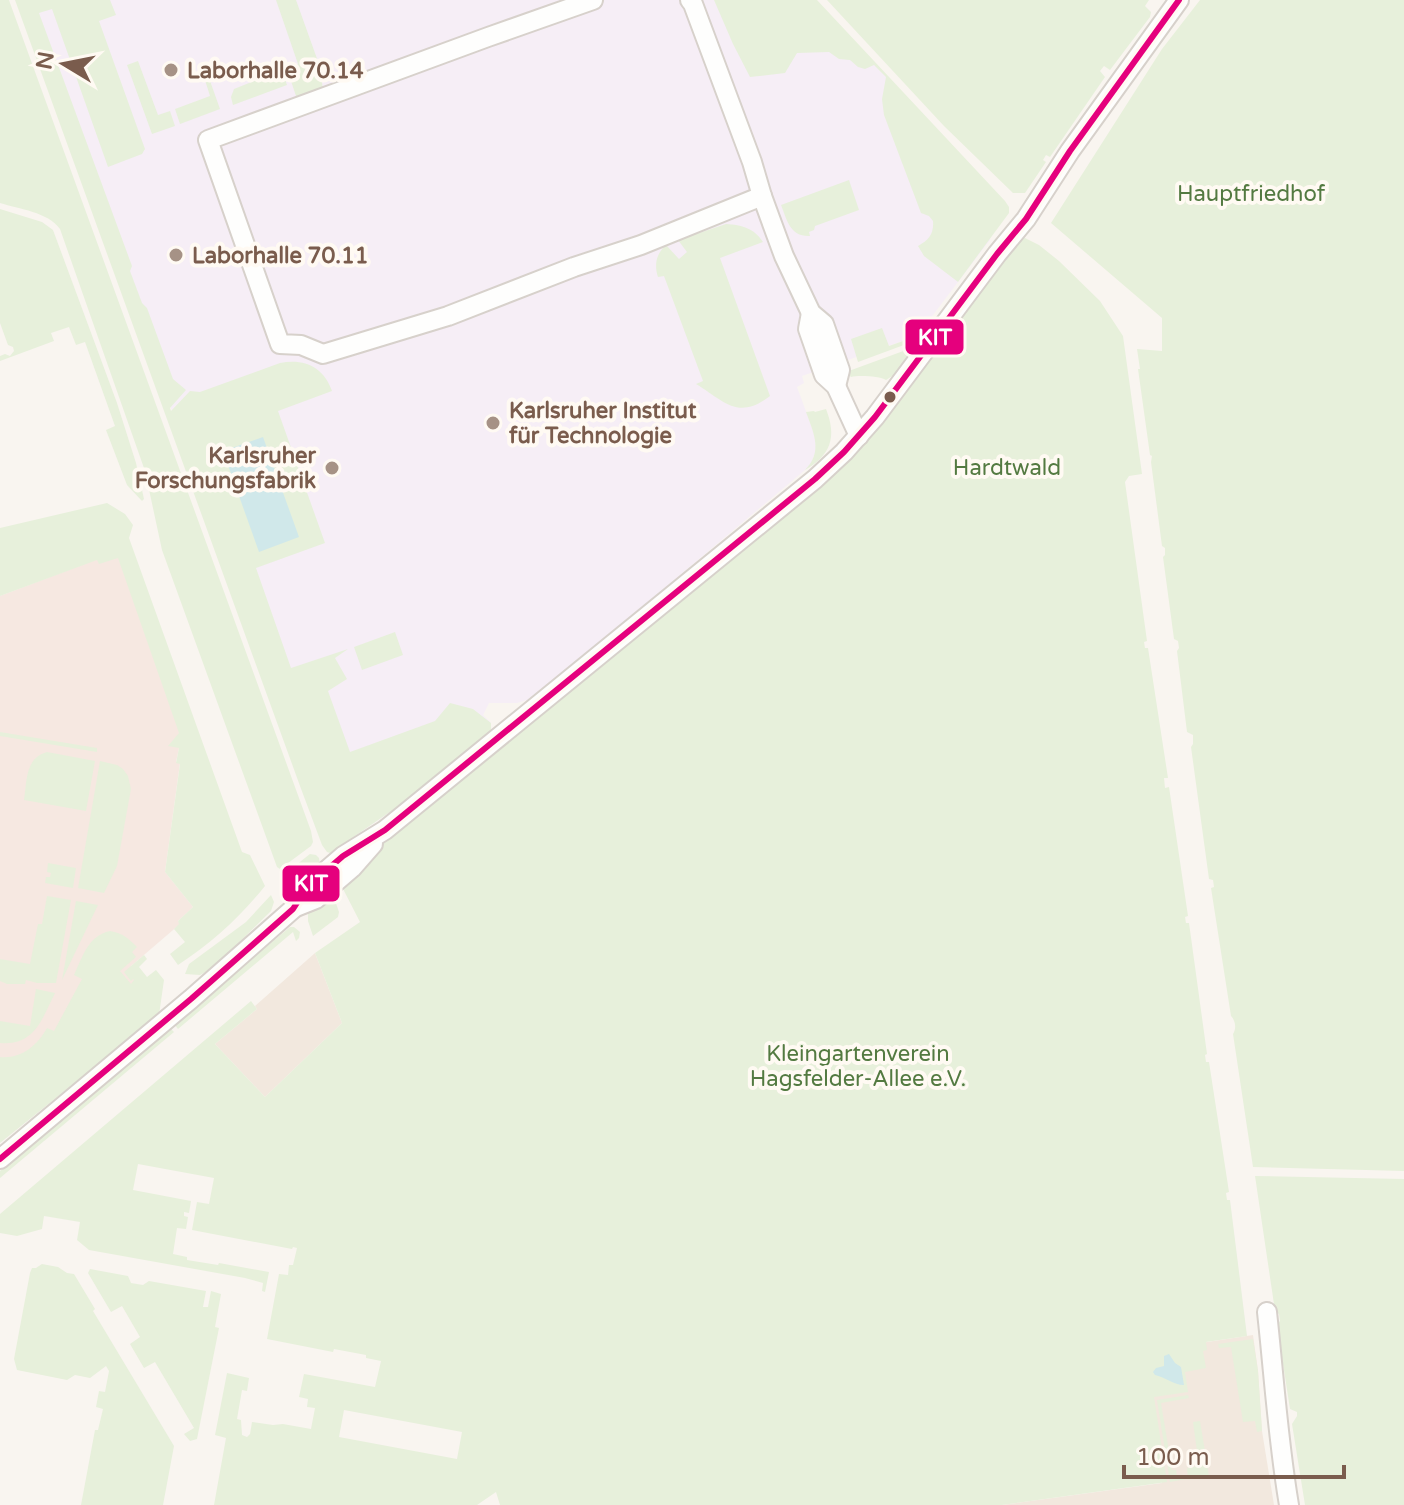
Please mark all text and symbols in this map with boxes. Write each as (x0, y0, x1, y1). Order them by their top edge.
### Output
north arrow (24, 24, 104, 104)
text: N (31, 50, 60, 72)
place label: Laborhalle 70.14 (187, 58, 364, 84)
marker: Laborhalle 70.14 (162, 61, 180, 79)
park label: Hauptfriedhof (1177, 181, 1326, 207)
place label: Laborhalle 70.11 (192, 243, 369, 269)
marker: Laborhalle 70.11 (167, 246, 185, 264)
line badge: KIT (904, 318, 965, 356)
text: KIT (918, 325, 953, 351)
unlabelled marker (882, 389, 898, 405)
place label: Karlsruher Institut für Technologie (509, 398, 697, 449)
marker: Karlsruher Institut für Technologie (484, 414, 502, 432)
place label: Karlsruher Forschungsfabrik (135, 443, 317, 494)
park label: Hardtwald (953, 455, 1061, 481)
marker: Karlsruher Forschungsfabrik (323, 459, 341, 477)
line badge: KIT (281, 864, 341, 903)
text: KIT (294, 871, 329, 897)
park label: Kleingartenverein Hagsfelder-Allee e.V. (750, 1041, 966, 1092)
scale bar (1124, 1429, 1344, 1479)
text: 100 m (1136, 1443, 1210, 1472)

